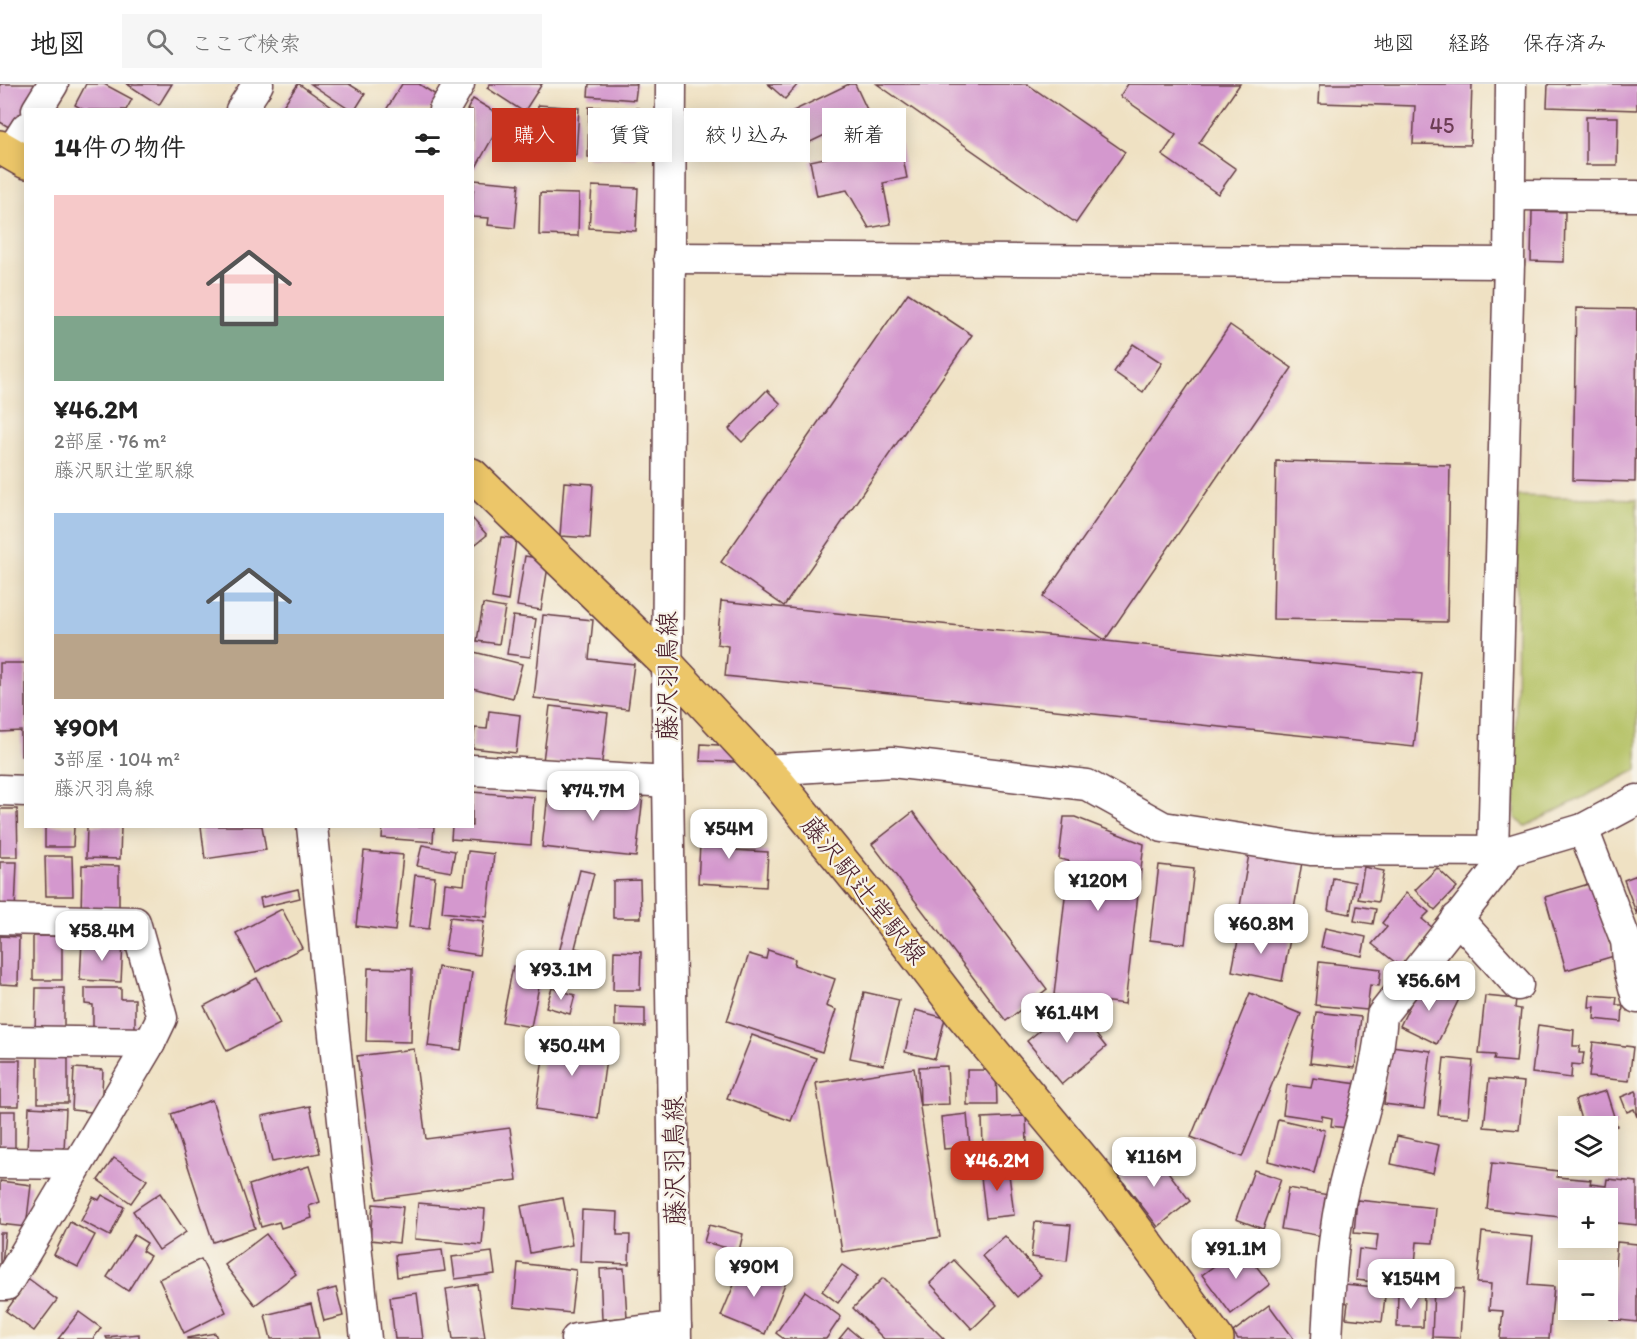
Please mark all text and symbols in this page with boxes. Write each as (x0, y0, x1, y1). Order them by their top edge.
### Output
search box (122, 14, 542, 68)
icon: search (143, 25, 176, 58)
text: 地図 (30, 26, 86, 60)
text: ここで検索 (191, 30, 301, 57)
text: 地図 (1373, 30, 1415, 55)
text: 経路 (1448, 30, 1490, 55)
text: 保存済み (1523, 30, 1607, 55)
chip: 購入 (492, 108, 576, 162)
chip: 賃貸 (588, 108, 672, 162)
chip: 絞り込み (684, 108, 810, 162)
chip: 新着 (822, 108, 906, 162)
house number: 45 (1430, 112, 1454, 139)
icon: filters (411, 128, 444, 161)
text: 14件の物件 (54, 131, 186, 163)
icon: home (195, 234, 303, 342)
text: ¥46.2M (54, 393, 138, 425)
text: 2部屋 · 76 m² (54, 429, 166, 453)
text: 藤沢駅辻堂駅線 (54, 458, 194, 482)
icon: home (195, 552, 303, 660)
street label: 藤沢羽鳥線 (651, 611, 683, 741)
text: ¥90M (54, 711, 119, 743)
text: 3部屋 · 104 m² (54, 747, 180, 771)
pin: ¥74.7M (544, 771, 642, 822)
text: 藤沢羽鳥線 (54, 776, 154, 800)
text: ¥74.7M (561, 778, 625, 802)
pin: ¥54M (693, 809, 765, 860)
street label: 藤沢駅辻堂駅線 (794, 809, 934, 971)
text: ¥54M (704, 816, 754, 840)
pin: ¥120M (1056, 861, 1140, 912)
text: ¥120M (1068, 868, 1128, 892)
pin: ¥60.8M (1212, 904, 1310, 955)
pin: ¥58.4M (53, 911, 151, 962)
text: ¥60.8M (1228, 911, 1294, 935)
text: ¥58.4M (69, 918, 135, 942)
pin: ¥93.1M (512, 950, 610, 1001)
text: ¥93.1M (530, 957, 592, 981)
pin: ¥56.6M (1380, 961, 1478, 1012)
text: ¥56.6M (1397, 968, 1461, 992)
pin: ¥61.4M (1018, 993, 1116, 1044)
text: ¥61.4M (1035, 1000, 1099, 1024)
pin: ¥50.4M (523, 1026, 621, 1077)
text: ¥50.4M (539, 1033, 605, 1057)
street label: 藤沢羽鳥線 (657, 1096, 691, 1226)
map controls (1558, 1116, 1618, 1320)
button: layers (1558, 1116, 1618, 1176)
pin: ¥116M (1112, 1137, 1196, 1188)
pin: ¥46.2M (948, 1141, 1046, 1192)
text: ¥116M (1126, 1144, 1182, 1168)
text: ¥46.2M (965, 1148, 1029, 1172)
button: + (1558, 1188, 1618, 1248)
pin: ¥91.1M (1187, 1229, 1285, 1280)
text: ¥91.1M (1206, 1236, 1266, 1260)
pin: ¥90M (718, 1247, 790, 1298)
text: ¥90M (729, 1254, 779, 1278)
pin: ¥154M (1369, 1259, 1453, 1310)
button: − (1558, 1260, 1618, 1320)
text: ¥154M (1382, 1266, 1440, 1290)

